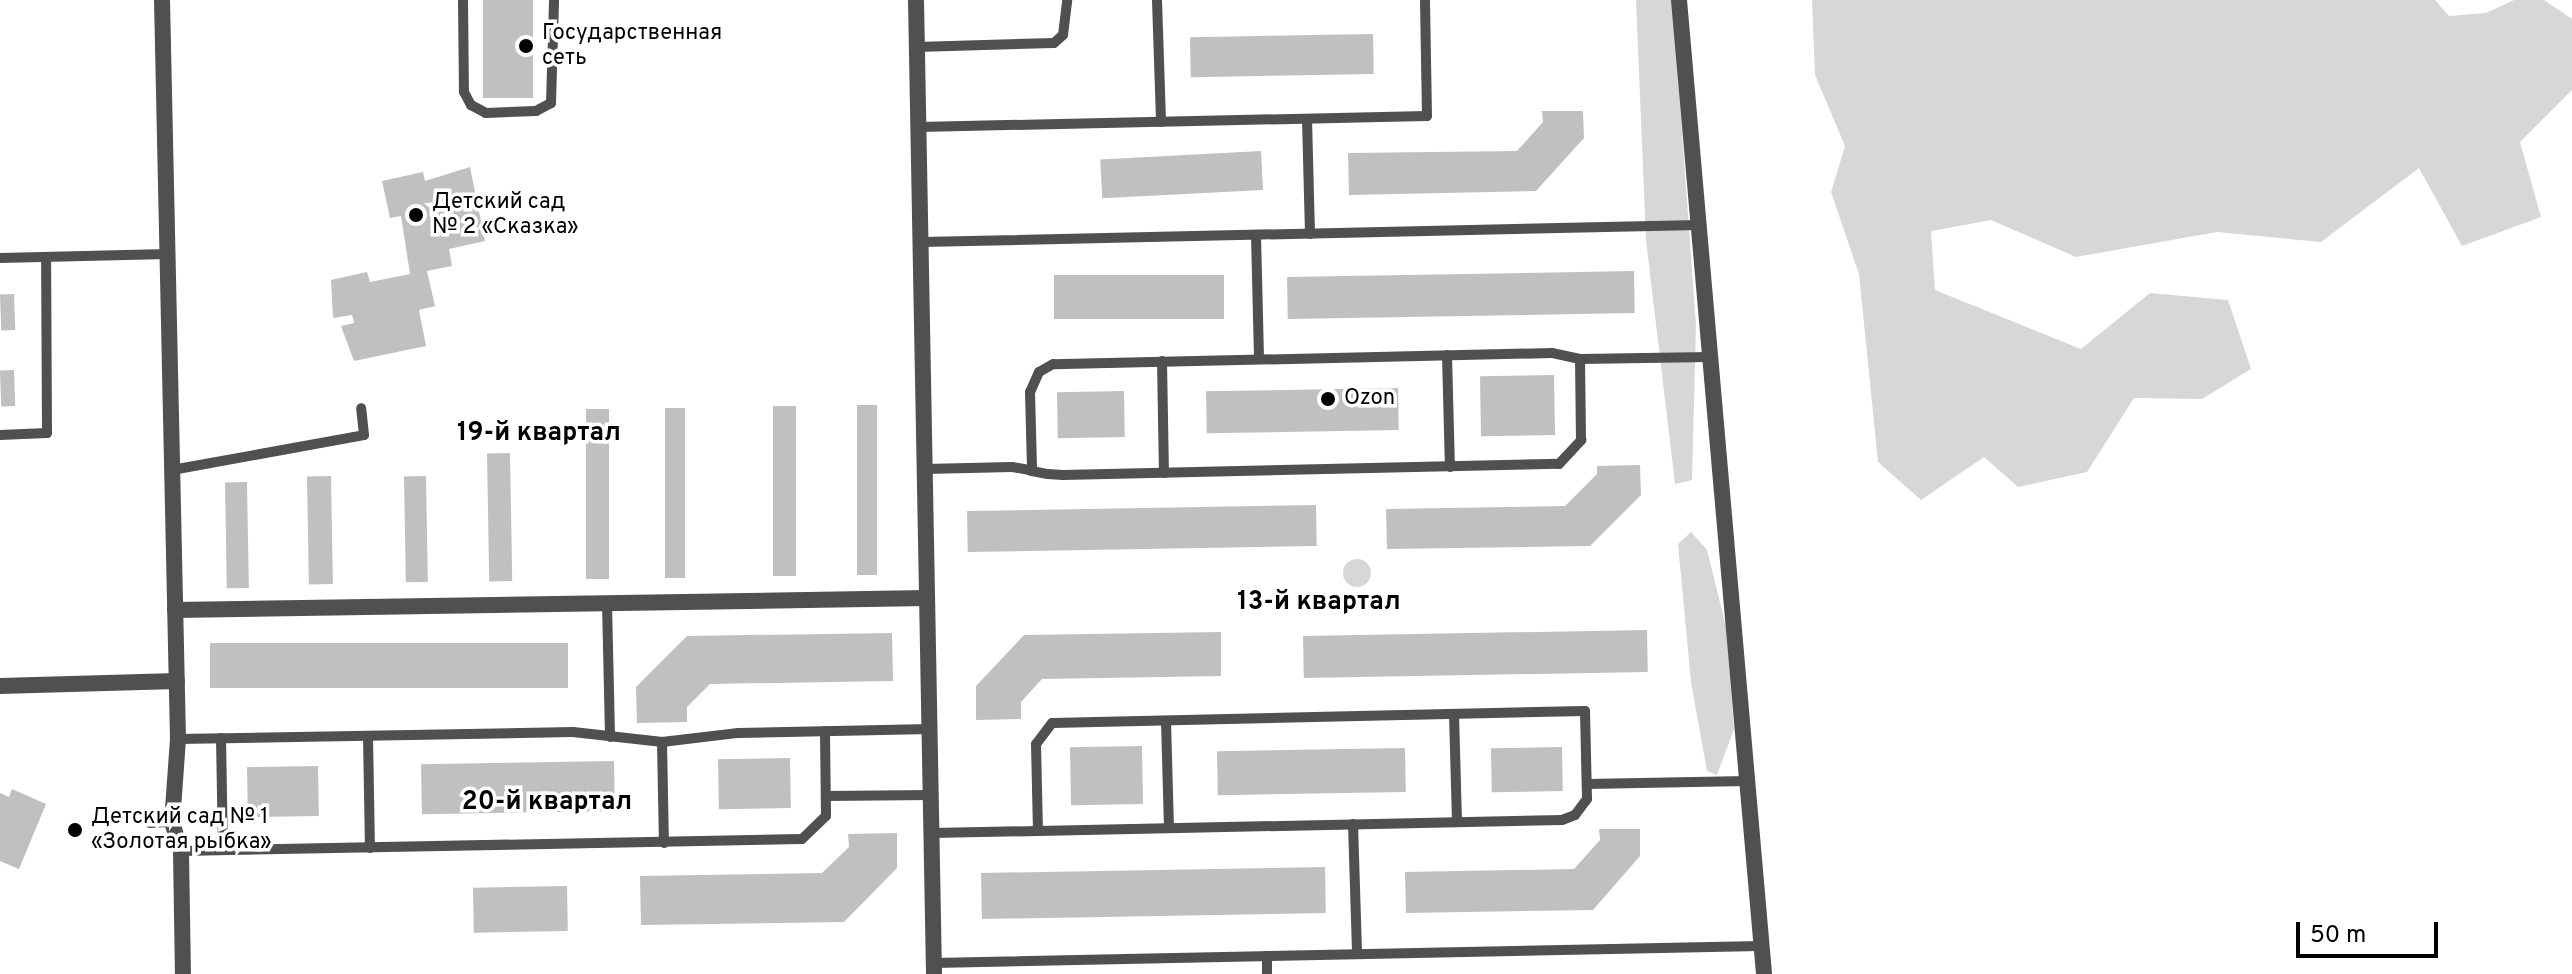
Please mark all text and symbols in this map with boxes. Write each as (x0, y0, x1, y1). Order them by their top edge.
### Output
place label: Государственная сеть (542, 20, 722, 72)
marker: Государственная сеть (517, 37, 535, 55)
place label: Детский сад № 2 «Сказка» (432, 189, 579, 240)
marker: Детский сад № 2 «Сказка» (407, 206, 425, 224)
place label: Ozon (1344, 386, 1395, 412)
marker: Ozon (1319, 390, 1337, 408)
district label: 19-й квартал (457, 418, 621, 450)
district label: 13-й квартал (1237, 587, 1401, 619)
district label: 20-й квартал (462, 787, 632, 819)
place label: Детский сад № 1 «Золотая рыбка» (91, 804, 272, 856)
marker: Детский сад № 1 «Золотая рыбка» (66, 821, 84, 839)
scale bar (2300, 906, 2442, 956)
text: 50 m (2310, 921, 2366, 951)

